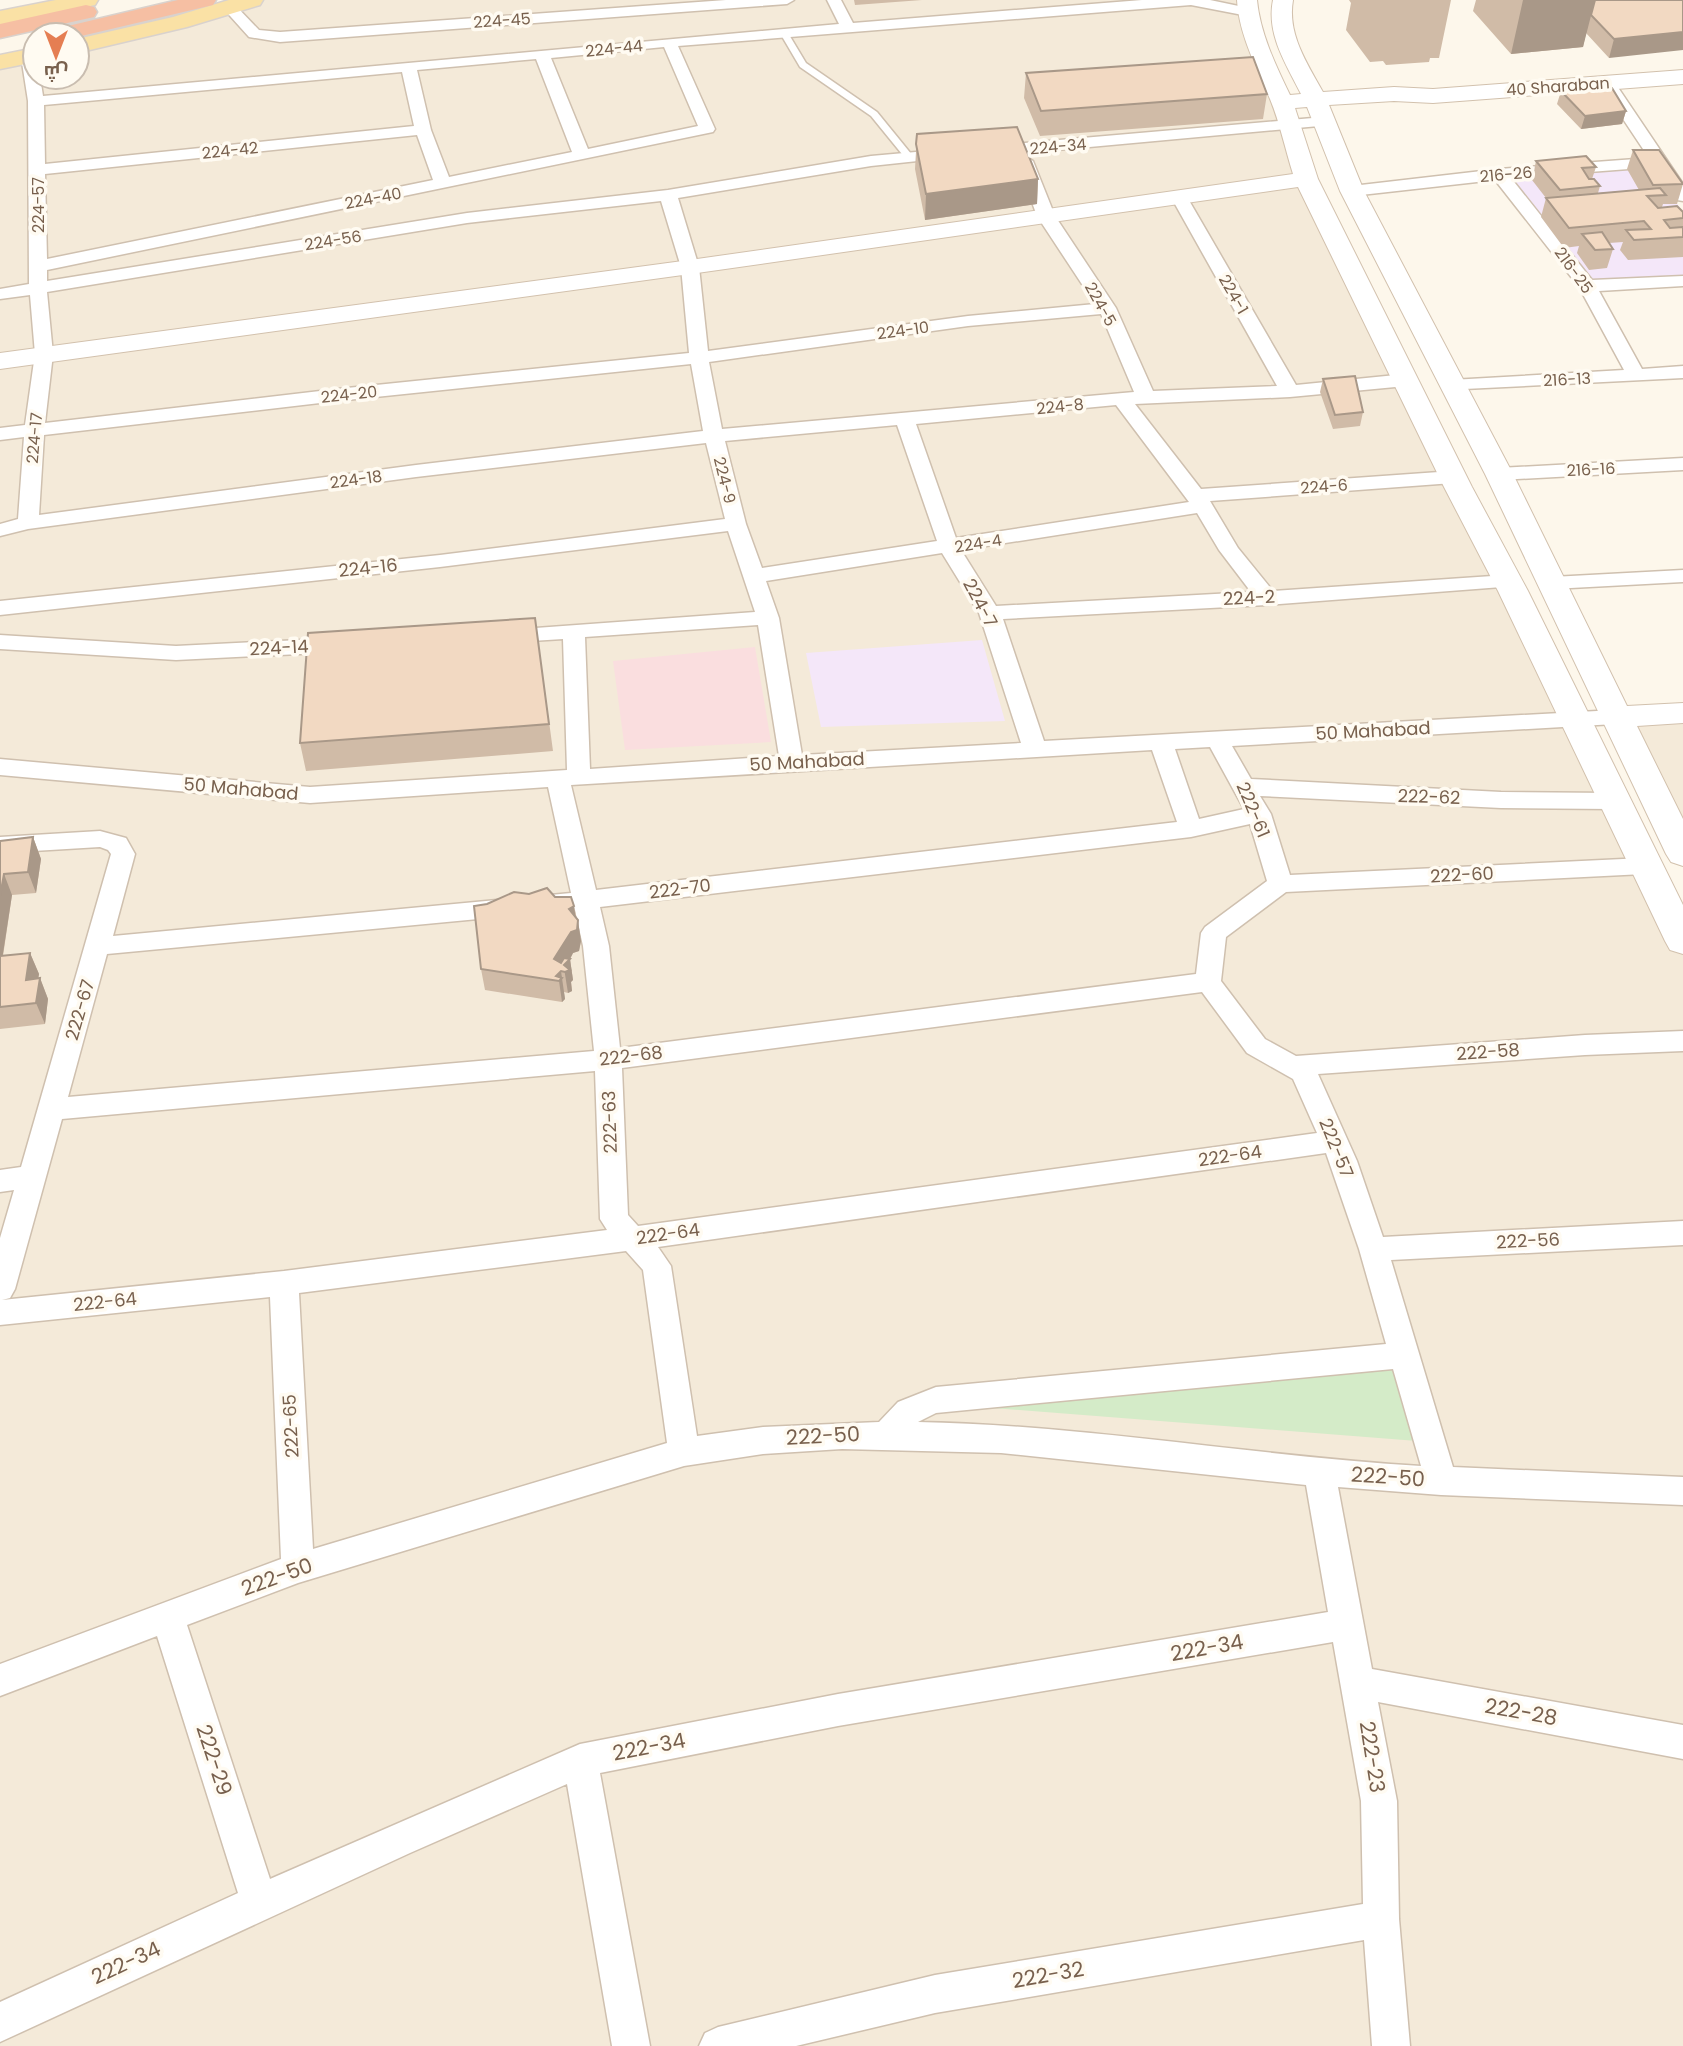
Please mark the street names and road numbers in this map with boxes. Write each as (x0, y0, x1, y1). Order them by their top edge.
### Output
street label: 224-45 (473, 7, 531, 34)
street label: 224-44 (584, 34, 644, 63)
street label: 40 Sharaban (1506, 71, 1610, 102)
street label: 224-34 (1029, 133, 1087, 160)
street label: 224-42 (201, 136, 259, 165)
street label: 216-26 (1479, 161, 1533, 188)
street label: 224-57 (27, 177, 50, 233)
street label: 224-40 (343, 182, 403, 215)
street label: 224-56 (303, 225, 363, 256)
street label: 216-25 (1549, 242, 1598, 298)
street label: 224-1 (1213, 270, 1254, 318)
street label: 224-5 (1079, 278, 1122, 331)
street label: 224-10 (875, 315, 931, 346)
street label: 216-13 (1543, 367, 1592, 392)
street label: 224-20 (320, 380, 378, 409)
street label: 224-8 (1035, 393, 1085, 420)
street label: 224-17 (21, 411, 48, 465)
street label: 224-9 (708, 454, 741, 506)
street label: 216-16 (1566, 457, 1616, 482)
street label: 224-18 (328, 464, 384, 495)
street label: 224-6 (1300, 473, 1349, 500)
street label: 224-4 (953, 528, 1003, 559)
street label: 224-16 (337, 552, 399, 583)
street label: 224-7 (957, 574, 1004, 632)
street label: 224-2 (1222, 584, 1276, 611)
street label: 224-14 (249, 633, 309, 662)
street label: 50 Mahabad (1315, 715, 1431, 746)
street label: 50 Mahabad (749, 746, 865, 777)
street label: 50 Mahabad (183, 771, 300, 806)
street label: 222-61 (1231, 778, 1276, 841)
street label: 222-62 (1397, 783, 1461, 810)
street label: 222-60 (1430, 860, 1494, 889)
street label: 222-70 (648, 872, 712, 905)
street label: 222-67 (59, 976, 100, 1043)
street label: 222-58 (1455, 1037, 1521, 1066)
street label: 222-68 (598, 1039, 664, 1072)
street label: 222-63 (596, 1090, 623, 1154)
street label: 222-57 (1313, 1114, 1360, 1181)
street label: 222-64 (1197, 1139, 1263, 1172)
street label: 222-64 (635, 1217, 701, 1250)
street label: 222-56 (1496, 1226, 1560, 1255)
street label: 222-64 (72, 1286, 138, 1317)
street label: 222-65 (276, 1394, 305, 1458)
street label: 222-50 (785, 1419, 861, 1452)
street label: 222-50 (1350, 1459, 1426, 1494)
street label: 222-50 (237, 1550, 317, 1603)
street label: 222-34 (1168, 1627, 1246, 1668)
street label: 222-28 (1483, 1691, 1560, 1732)
street label: 222-23 (1353, 1719, 1392, 1795)
street label: 222-29 (189, 1721, 240, 1799)
street label: 222-34 (610, 1725, 688, 1768)
street label: 222-34 (86, 1934, 165, 1991)
street label: 222-32 (1010, 1954, 1086, 1995)

